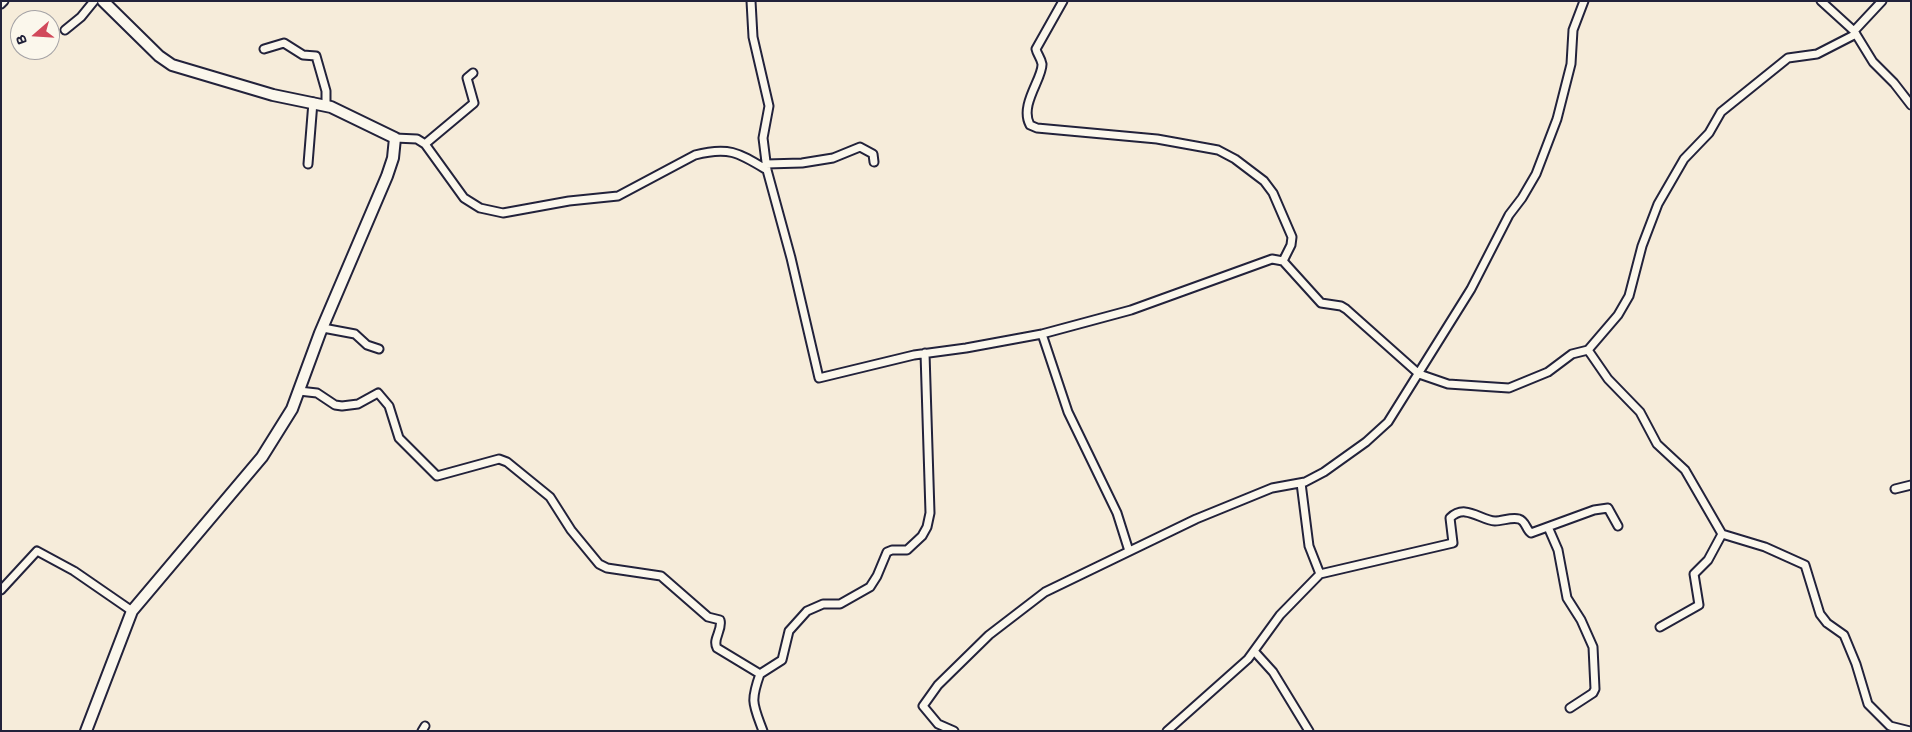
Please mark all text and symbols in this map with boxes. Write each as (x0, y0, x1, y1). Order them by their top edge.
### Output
north arrow (10, 10, 60, 60)
text: B (12, 33, 31, 47)

